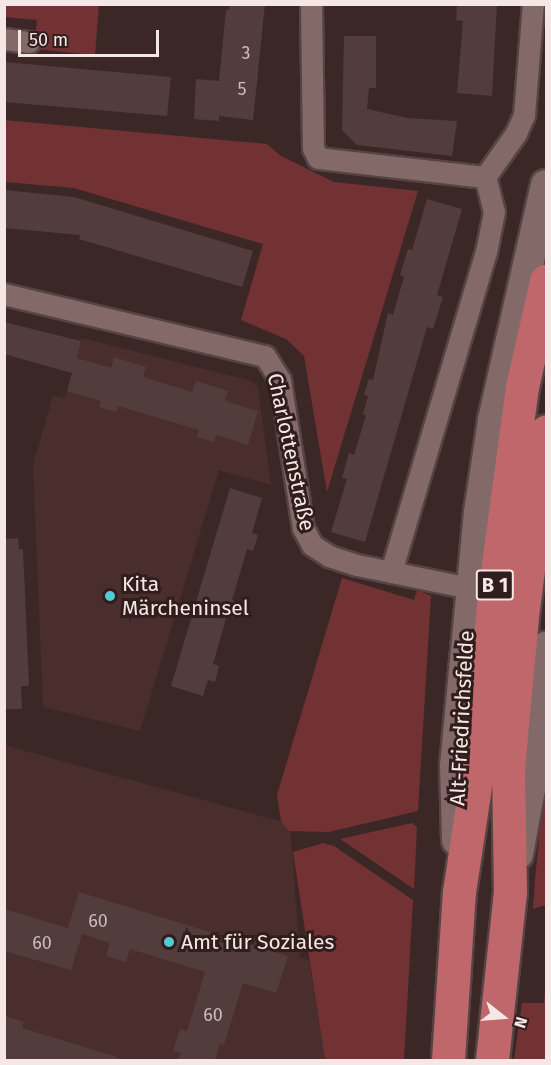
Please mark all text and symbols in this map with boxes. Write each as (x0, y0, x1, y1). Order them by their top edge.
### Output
scale bar (21, 18, 162, 56)
text: 50 m (29, 29, 68, 51)
house number: 3 (242, 42, 250, 64)
house number: 5 (237, 78, 247, 100)
street label: Charlottenstraße (262, 371, 320, 533)
road number: B 1 (476, 568, 514, 602)
place label: Kita Märcheninsel (122, 571, 249, 621)
marker: Kita Märcheninsel (103, 589, 117, 603)
street label: Alt-Friedrichsfelde (445, 630, 479, 806)
house number: 60 (88, 910, 108, 932)
place label: Amt für Soziales (181, 929, 334, 955)
house number: 60 (32, 932, 52, 954)
marker: Amt für Soziales (162, 935, 176, 949)
north arrow (473, 987, 533, 1047)
house number: 60 (203, 1004, 223, 1026)
text: N (510, 1015, 531, 1030)

